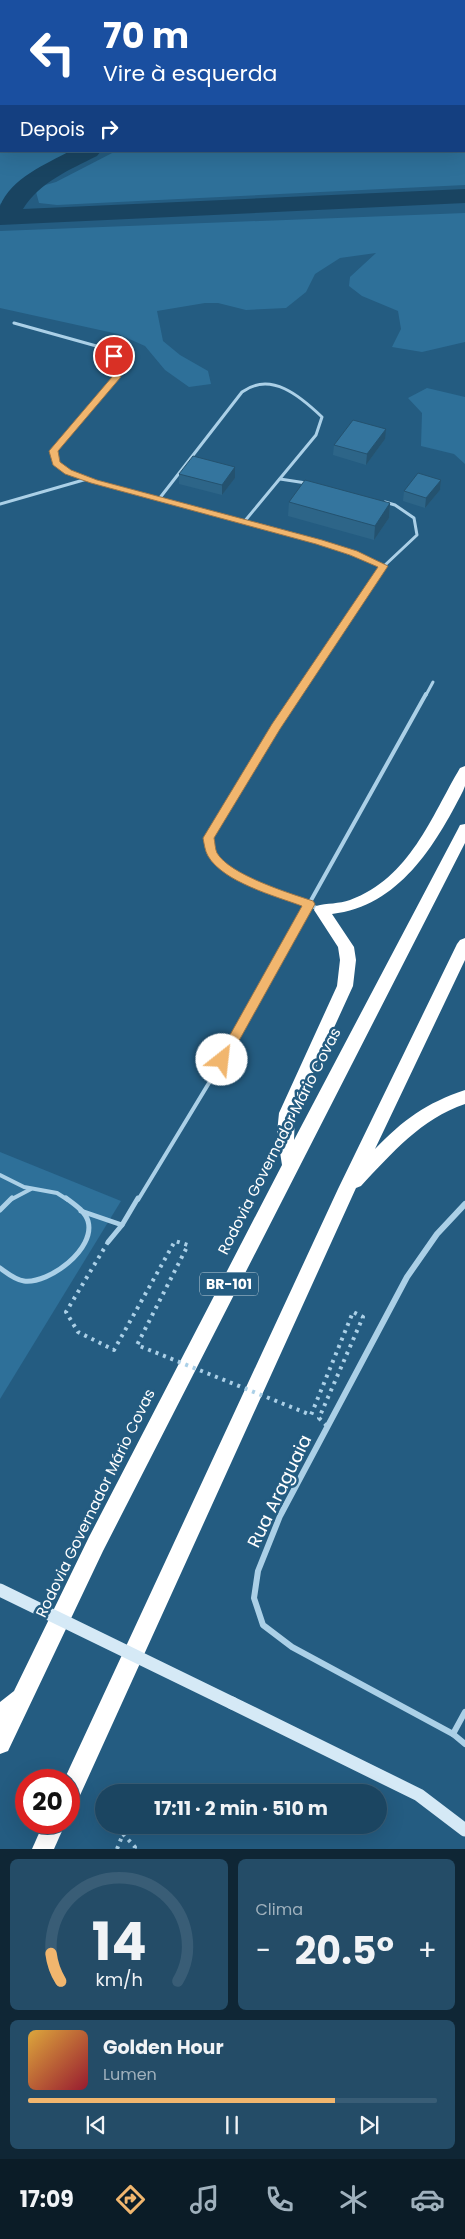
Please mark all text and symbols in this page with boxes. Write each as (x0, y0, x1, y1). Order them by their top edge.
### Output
text: 70 m (103, 11, 189, 60)
icon: left (20, 20, 85, 85)
text: Vire à esquerda (103, 58, 277, 89)
icon: right (95, 115, 123, 143)
text: Depois (20, 116, 85, 143)
pin (93, 335, 135, 377)
icon: arrive (100, 342, 128, 370)
street label: Rodovia Governador Mário Covas (212, 1024, 346, 1258)
position arrow (195, 1033, 247, 1085)
road number: BR-101 (200, 1272, 258, 1296)
street label: Rodovia Governador Mário Covas (30, 1385, 160, 1621)
street label: Rua Araguaia (241, 1430, 317, 1552)
speed limit sign: 20 (15, 1769, 80, 1834)
text: 17:11 · 2 min · 510 m (154, 1795, 328, 1822)
text: Clima (256, 1898, 303, 1921)
text: 14 (91, 1905, 146, 1978)
text: 20.5° (295, 1924, 394, 1977)
text: − (256, 1931, 271, 1970)
text: + (418, 1931, 437, 1970)
text: km/h (95, 1967, 143, 1992)
text: Golden Hour (103, 2034, 224, 2061)
text: Lumen (103, 2063, 157, 2086)
icon: previous (82, 2111, 110, 2139)
icon: pause (218, 2111, 246, 2139)
icon: next (355, 2111, 383, 2139)
icon: directions (113, 2182, 148, 2217)
icon: music (187, 2182, 222, 2217)
icon: phone (262, 2182, 297, 2217)
icon: climate (336, 2182, 371, 2217)
icon: car (410, 2182, 445, 2217)
text: 17:09 (20, 2184, 74, 2215)

